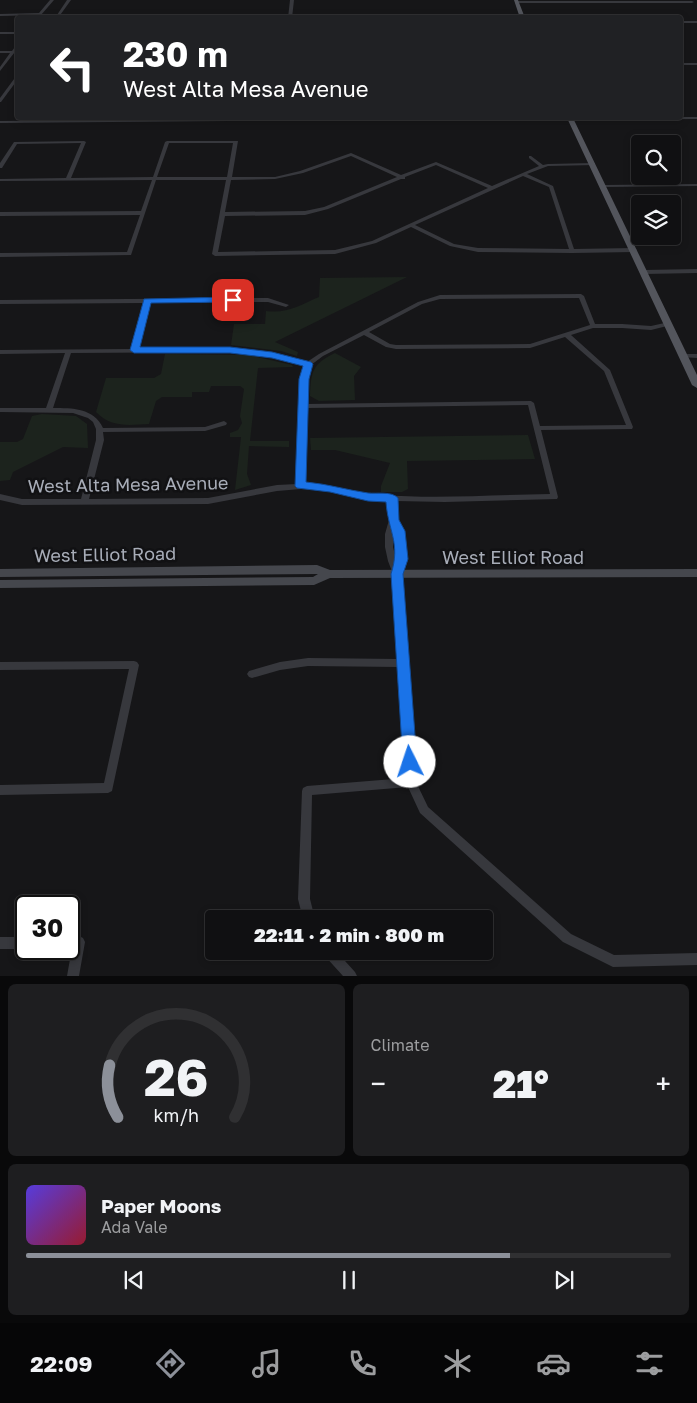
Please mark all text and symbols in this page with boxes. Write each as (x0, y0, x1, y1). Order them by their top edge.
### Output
text: 230 m (123, 33, 228, 75)
icon: left (40, 35, 105, 100)
text: West Alta Mesa Avenue (123, 75, 369, 102)
map controls (631, 135, 681, 245)
button: search (631, 135, 681, 185)
button: layers (631, 195, 681, 245)
pin (212, 279, 254, 321)
icon: arrive (219, 286, 247, 314)
street label: West Alta Mesa Avenue (27, 471, 229, 497)
street label: West Elliot Road (34, 542, 176, 566)
street label: West Elliot Road (442, 546, 584, 568)
position arrow (383, 735, 435, 787)
speed limit sign: 30 (15, 895, 80, 960)
text: 22:11 · 2 min · 800 m (254, 923, 444, 946)
text: Climate (371, 1035, 430, 1055)
text: 26 (144, 1045, 209, 1107)
text: 21° (493, 1061, 549, 1106)
text: − (371, 1067, 386, 1100)
text: + (656, 1067, 671, 1100)
text: km/h (154, 1104, 199, 1126)
text: Paper Moons (101, 1194, 221, 1217)
text: Ada Vale (101, 1217, 167, 1237)
icon: previous (120, 1266, 148, 1294)
icon: pause (335, 1266, 363, 1294)
icon: next (550, 1266, 578, 1294)
icon: directions (153, 1346, 188, 1381)
icon: music (249, 1346, 284, 1381)
icon: phone (345, 1346, 380, 1381)
icon: climate (440, 1346, 475, 1381)
icon: car (536, 1346, 571, 1381)
icon: filters (632, 1346, 667, 1381)
text: 22:09 (30, 1350, 93, 1377)

